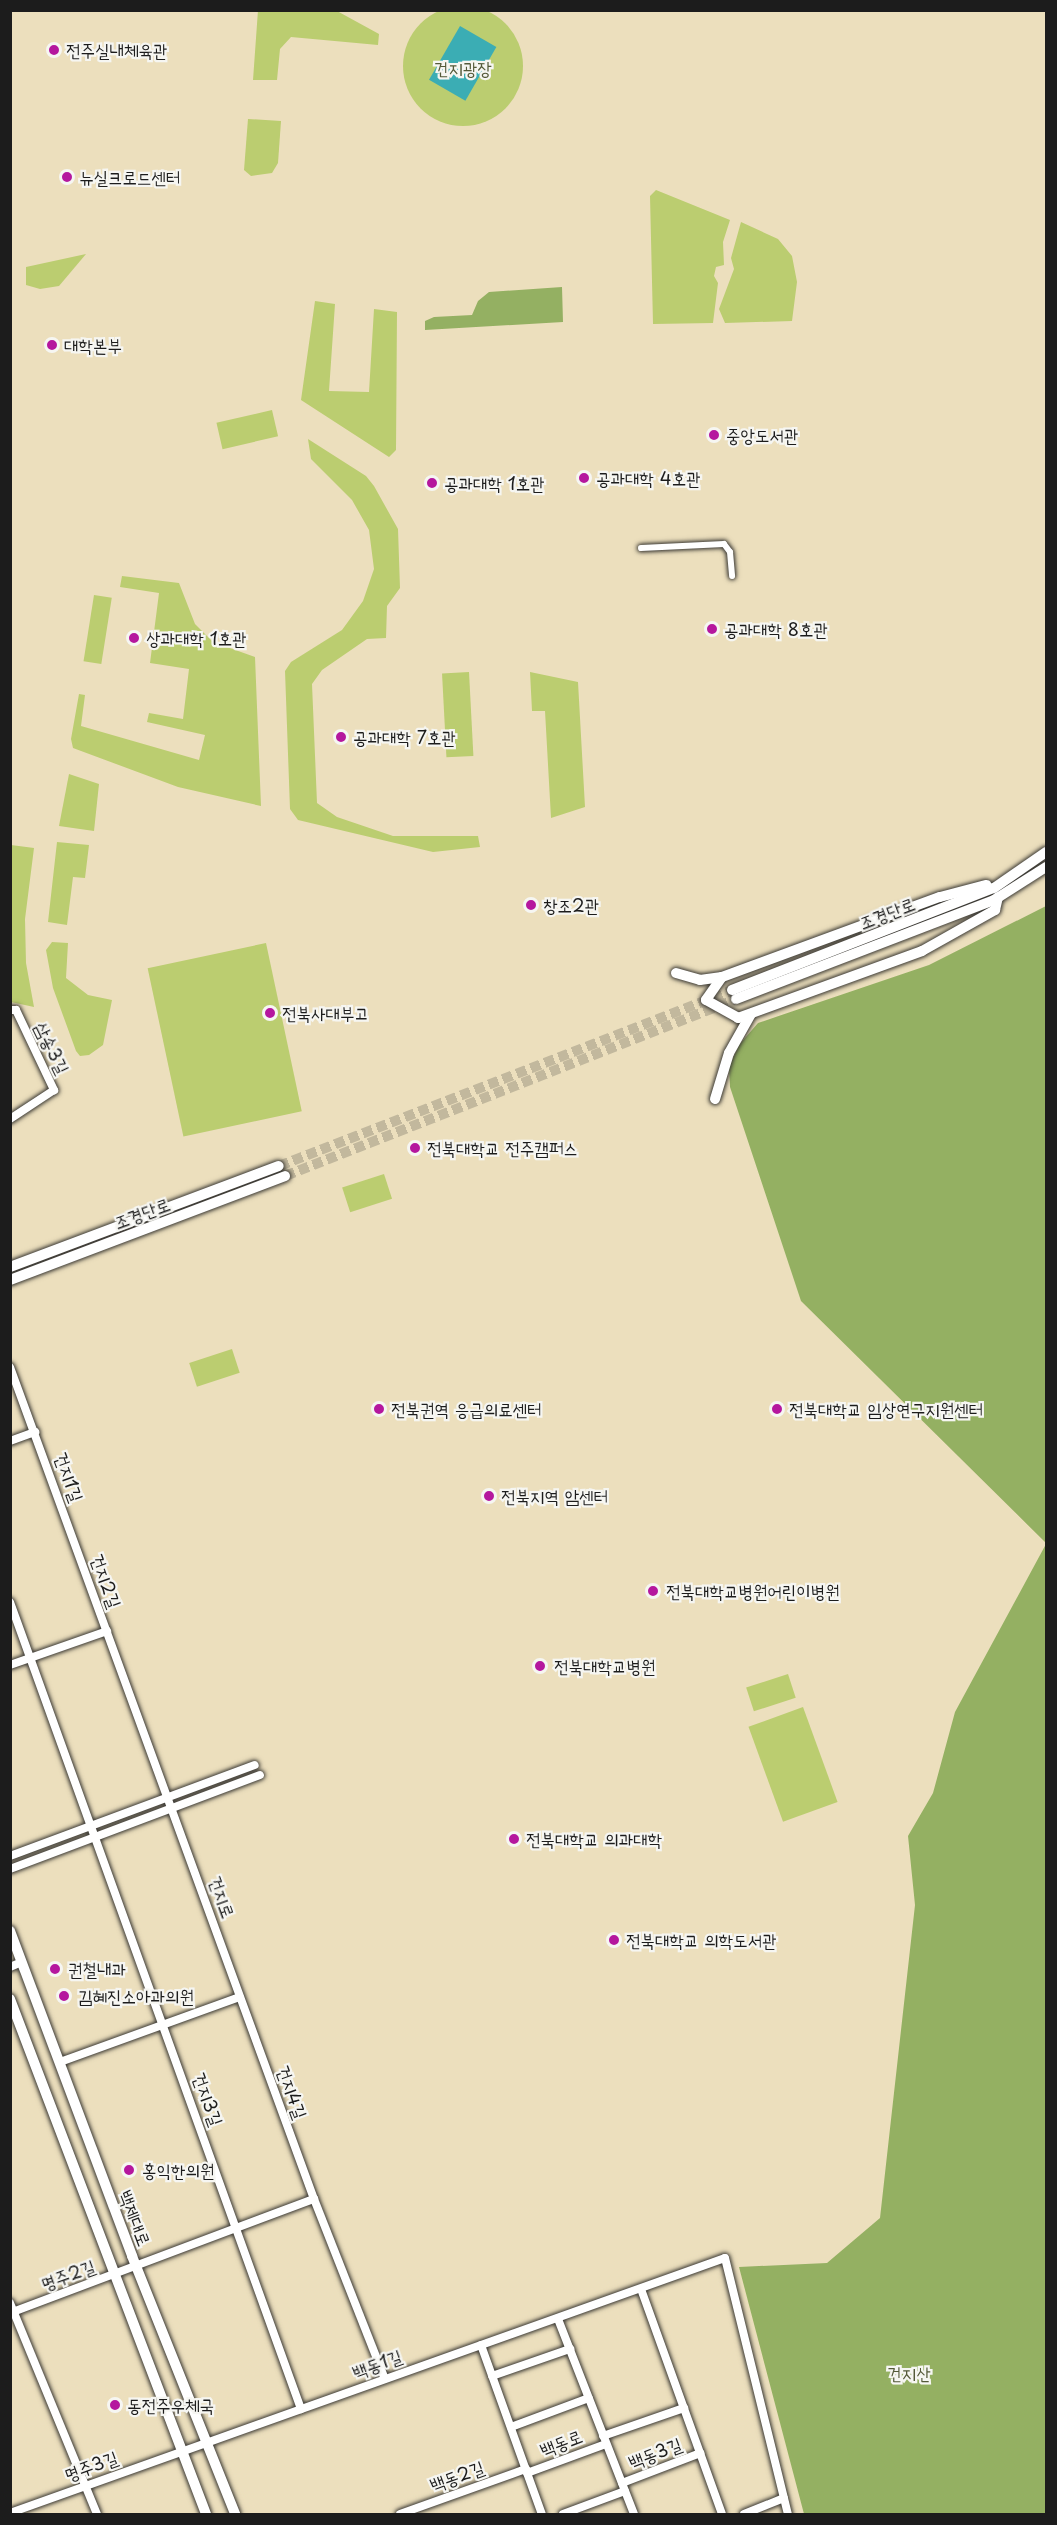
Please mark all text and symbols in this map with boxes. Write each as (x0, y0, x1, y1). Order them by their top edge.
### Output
place label: 전주실내체육관 (66, 39, 167, 61)
marker: 전주실내체육관 (47, 43, 61, 57)
park label: 건지광장 (434, 57, 492, 79)
place label: 뉴실크로드센터 (79, 166, 180, 188)
marker: 뉴실크로드센터 (60, 170, 74, 184)
place label: 대학본부 (64, 334, 122, 356)
marker: 대학본부 (45, 338, 59, 352)
place label: 중앙도서관 (726, 424, 798, 446)
marker: 중앙도서관 (707, 428, 721, 442)
place label: 공과대학 4호관 (596, 467, 701, 489)
marker: 공과대학 4호관 (577, 471, 591, 485)
place label: 공과대학 1호관 (444, 472, 545, 494)
marker: 공과대학 1호관 (425, 476, 439, 490)
place label: 공과대학 8호관 (724, 618, 828, 640)
marker: 공과대학 8호관 (705, 622, 719, 636)
place label: 상과대학 1호관 (146, 627, 247, 649)
marker: 상과대학 1호관 (127, 631, 141, 645)
place label: 공과대학 7호관 (353, 726, 456, 748)
marker: 공과대학 7호관 (334, 730, 348, 744)
street label: 조경단로 (856, 893, 918, 933)
place label: 창조2관 (543, 894, 599, 916)
marker: 창조2관 (524, 898, 538, 912)
place label: 전북사대부고 (282, 1002, 369, 1024)
marker: 전북사대부고 (263, 1006, 277, 1020)
street label: 삼송3길 (30, 1018, 74, 1078)
place label: 전북대학교 전주캠퍼스 (427, 1137, 578, 1159)
marker: 전북대학교 전주캠퍼스 (408, 1141, 422, 1155)
street label: 조경단로 (111, 1193, 173, 1233)
place label: 전북권역 응급의료센터 (391, 1398, 542, 1420)
place label: 전북대학교 임상연구지원센터 (789, 1398, 983, 1420)
marker: 전북권역 응급의료센터 (372, 1402, 386, 1416)
marker: 전북대학교 임상연구지원센터 (770, 1402, 784, 1416)
street label: 건지1길 (50, 1449, 88, 1505)
place label: 전북지역 암센터 (501, 1485, 608, 1507)
marker: 전북지역 암센터 (482, 1489, 496, 1503)
street label: 건지2길 (86, 1551, 126, 1611)
place label: 전북대학교병원어린이병원 (666, 1580, 840, 1602)
marker: 전북대학교병원어린이병원 (644, 1582, 662, 1600)
place label: 전북대학교병원 (554, 1655, 655, 1677)
marker: 전북대학교병원 (531, 1657, 549, 1675)
place label: 전북대학교 의과대학 (526, 1828, 662, 1850)
marker: 전북대학교 의과대학 (507, 1832, 521, 1846)
street label: 건지로 (204, 1873, 240, 1921)
place label: 전북대학교 의학도서관 (626, 1929, 777, 1951)
marker: 전북대학교 의학도서관 (607, 1933, 621, 1947)
place label: 권철내과 (68, 1958, 126, 1980)
marker: 권철내과 (46, 1960, 64, 1978)
place label: 김혜진소아과의원 (78, 1985, 194, 2007)
marker: 김혜진소아과의원 (55, 1987, 73, 2005)
street label: 건지4길 (272, 2062, 312, 2122)
street label: 건지3길 (188, 2069, 228, 2129)
place label: 홍익한의원 (142, 2159, 214, 2181)
marker: 홍익한의원 (120, 2161, 138, 2179)
street label: 백제대로 (115, 2187, 155, 2249)
street label: 명주2길 (38, 2255, 98, 2295)
street label: 백동1길 (349, 2345, 405, 2383)
park label: 건지산 (887, 2362, 931, 2384)
place label: 동전주우체국 (127, 2394, 214, 2416)
marker: 동전주우체국 (108, 2398, 122, 2412)
street label: 백동로 (537, 2425, 585, 2461)
street label: 백동3길 (625, 2433, 685, 2473)
street label: 명주3길 (61, 2446, 121, 2486)
street label: 백동2길 (427, 2456, 487, 2496)

